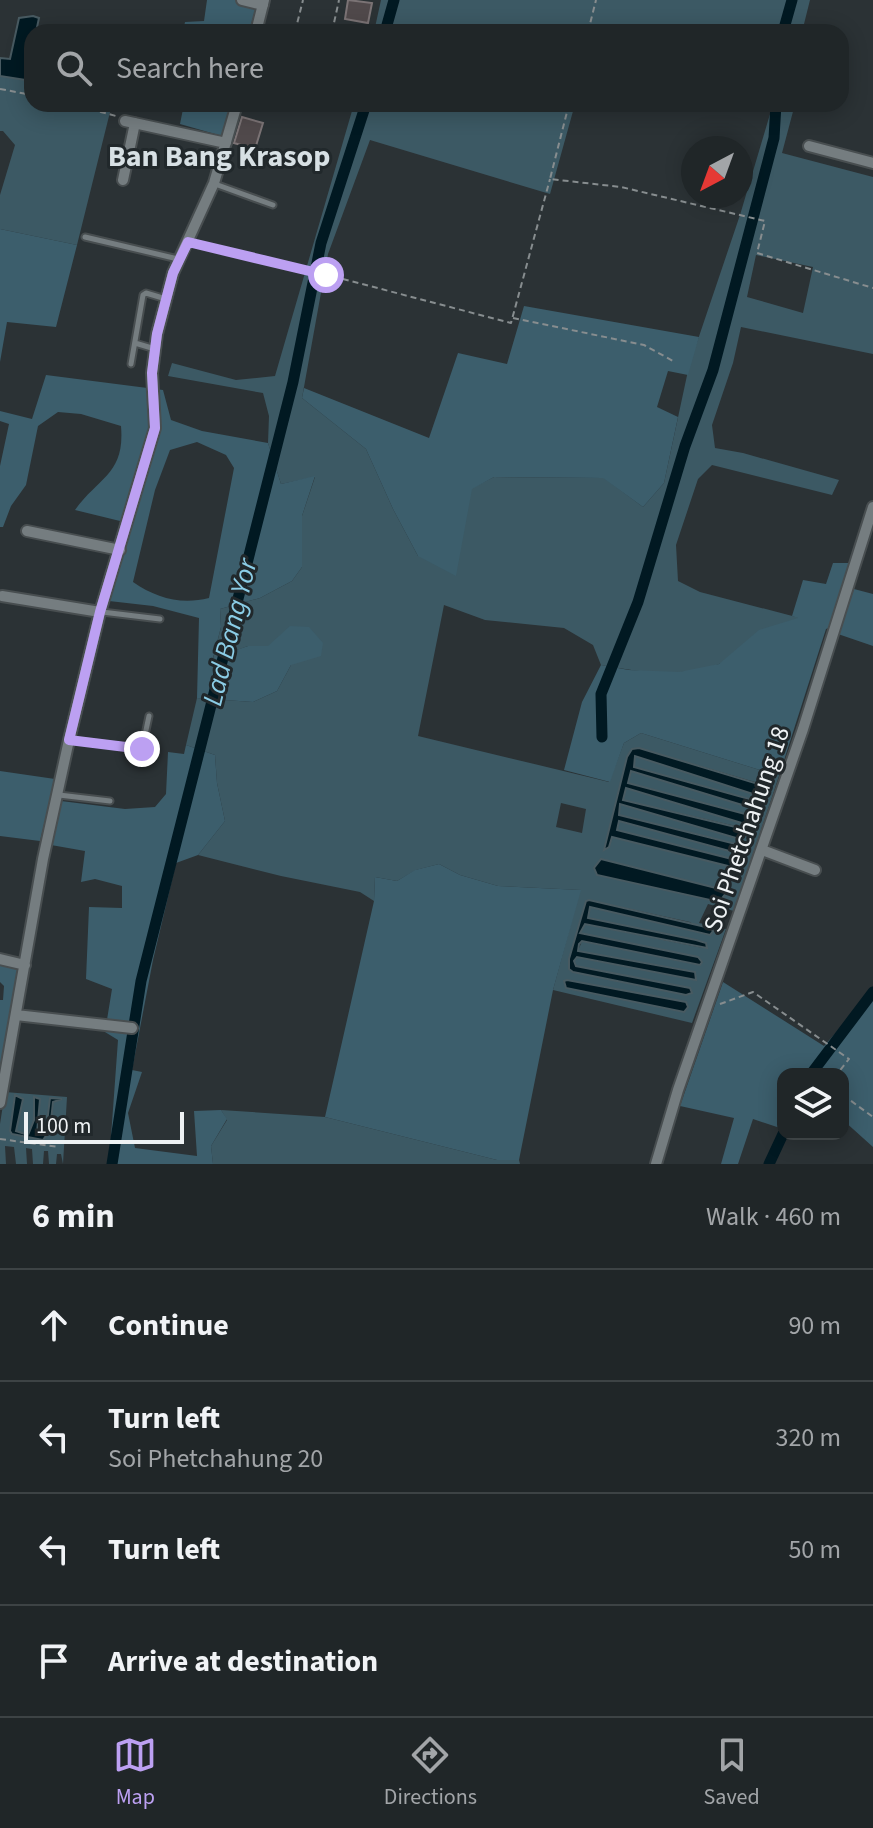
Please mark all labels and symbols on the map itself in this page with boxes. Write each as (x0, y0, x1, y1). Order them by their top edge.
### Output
district label: Ban Bang Krasop (108, 135, 330, 178)
north arrow (681, 136, 753, 208)
route start (308, 257, 344, 293)
water label: Lad Bang Yor (192, 553, 268, 710)
street label: Soi Phetchahung 18 (694, 721, 799, 937)
route end (124, 731, 160, 767)
scale bar (24, 1108, 184, 1144)

